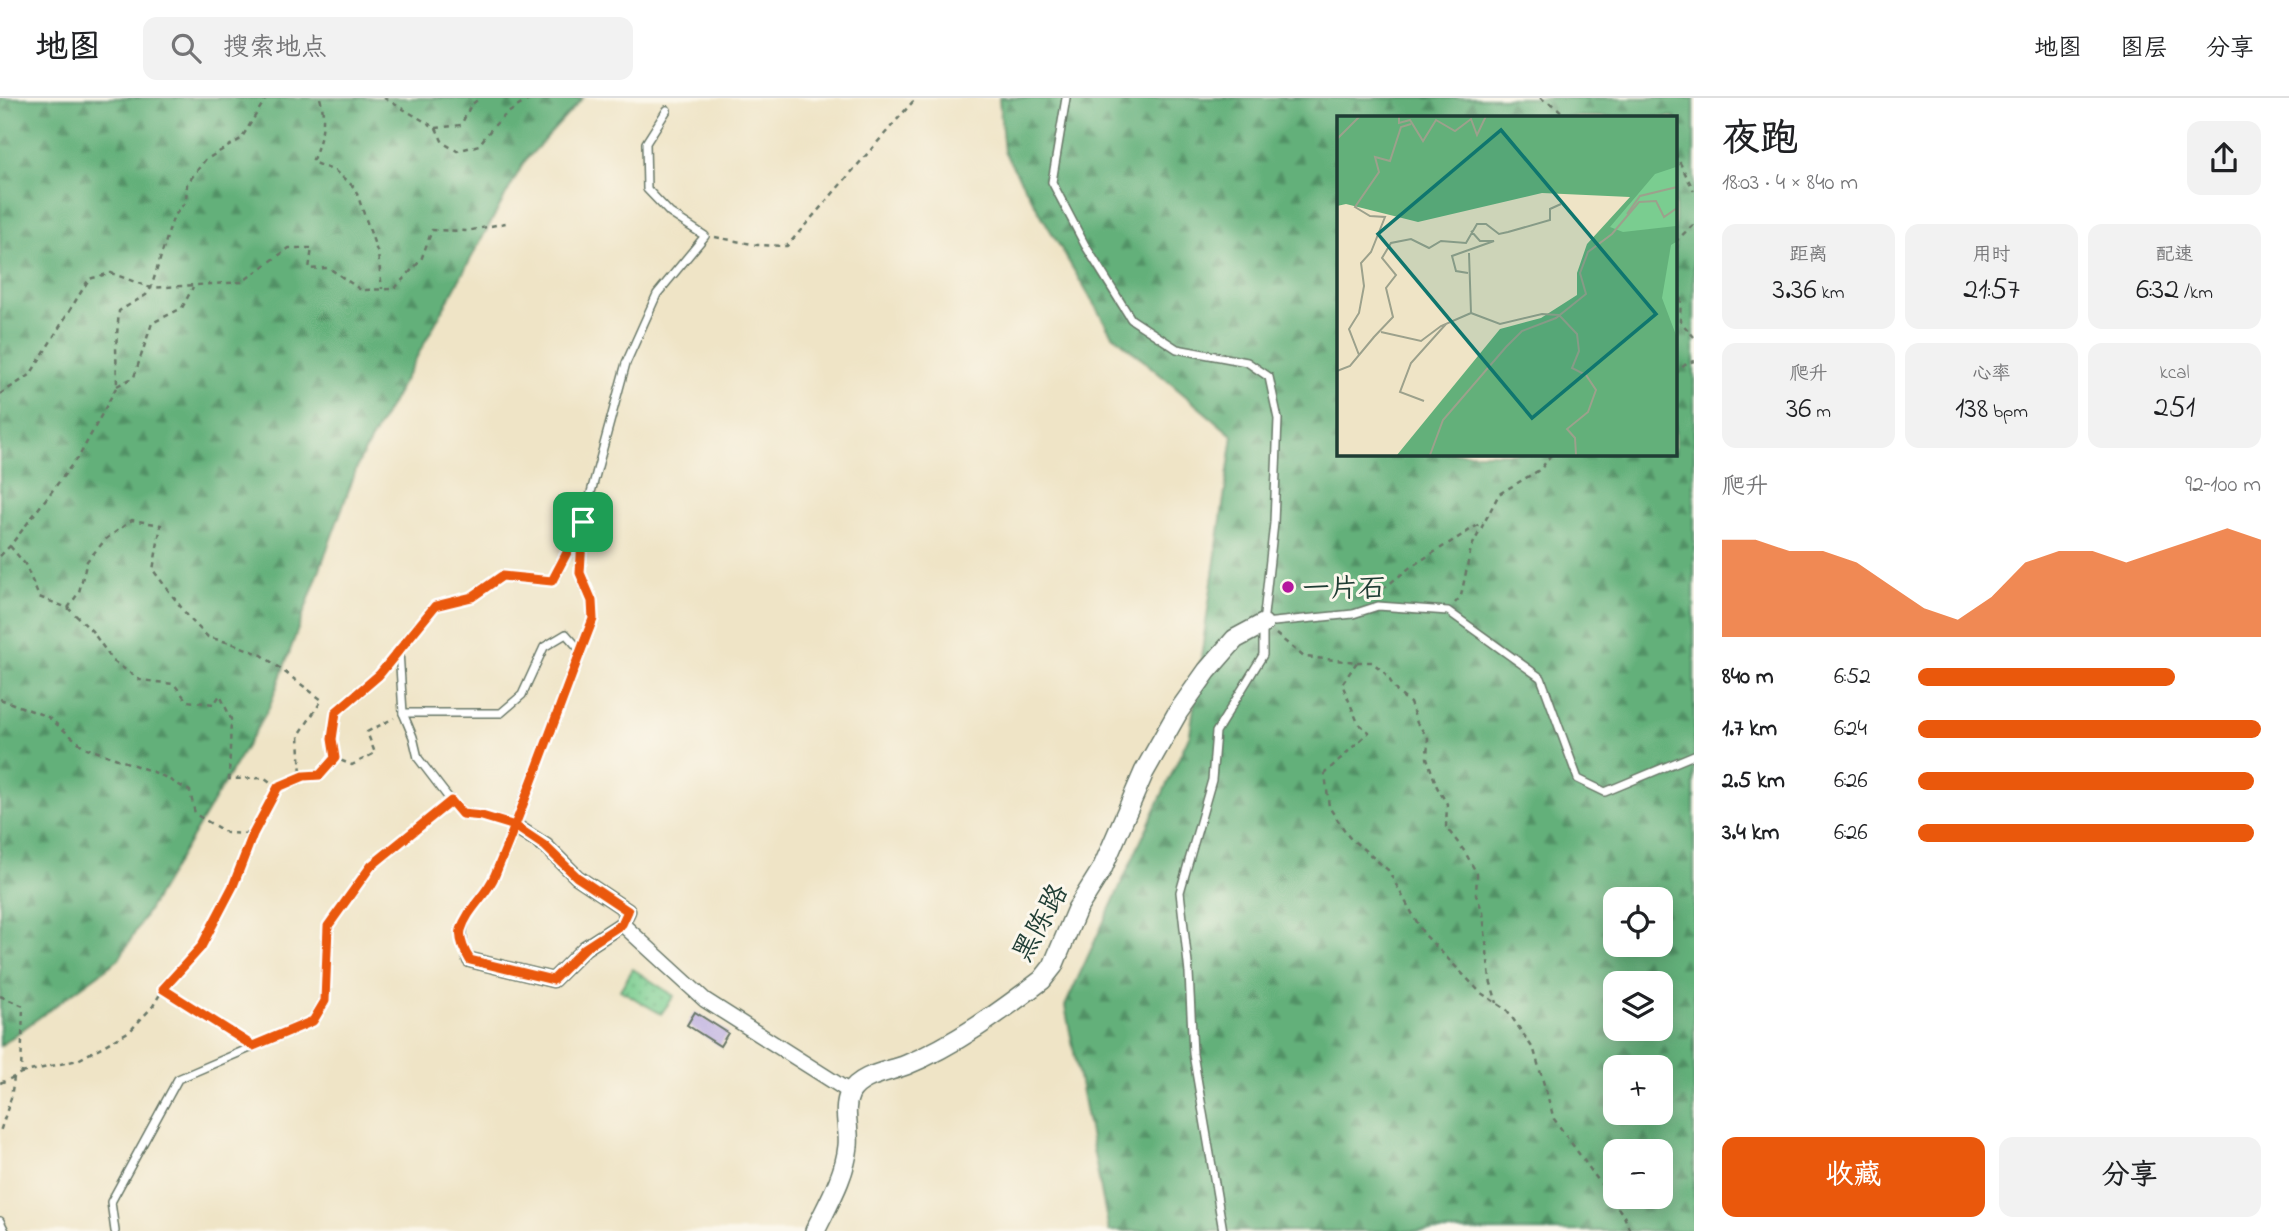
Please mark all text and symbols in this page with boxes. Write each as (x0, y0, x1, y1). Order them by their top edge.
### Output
search box (143, 17, 633, 80)
text: 地图 (35, 25, 101, 73)
icon: search (167, 29, 205, 67)
text: 搜索地点 (223, 30, 327, 68)
text: 地图 (2034, 32, 2082, 67)
text: 图层 (2120, 32, 2168, 67)
text: 分享 (2206, 32, 2254, 67)
text: 夜跑 (1722, 113, 1798, 169)
inset map (1337, 116, 1676, 455)
button: share (2187, 121, 2261, 195)
text: 18:03 · 4 × 840 m (1722, 167, 1858, 200)
text: 距离 (1789, 242, 1828, 269)
text: 用时 (1972, 242, 2011, 269)
text: 配速 (2155, 242, 2194, 269)
text: 3.36 (1773, 269, 1817, 313)
text: 21:57 (1963, 269, 2020, 313)
text: 6:32 (2136, 269, 2179, 313)
text: km (1817, 280, 1844, 307)
text: /km (2179, 280, 2213, 307)
text: kcal (2159, 360, 2190, 387)
text: 爬升 (1789, 361, 1828, 388)
text: 心率 (1972, 361, 2011, 388)
text: 251 (2154, 387, 2195, 431)
text: 36 (1786, 388, 1812, 432)
text: 138 (1955, 388, 1988, 432)
text: m (1812, 399, 1831, 426)
text: bpm (1988, 399, 2028, 426)
text: 92–100 m (2185, 469, 2261, 502)
text: 爬升 (1722, 471, 1768, 504)
pin (553, 492, 613, 552)
icon: arrive (564, 503, 602, 541)
place label: 一片石 (1302, 570, 1386, 611)
marker: 一片石 (1280, 579, 1296, 595)
text: 840 m (1722, 661, 1774, 694)
text: 6:52 (1834, 661, 1871, 694)
text: 1.7 km (1722, 713, 1777, 746)
text: 6:24 (1834, 713, 1867, 746)
text: 2.5 km (1722, 765, 1785, 798)
text: 6:26 (1834, 765, 1868, 798)
text: 3.4 km (1722, 817, 1779, 850)
text: 6:26 (1834, 817, 1868, 850)
street label: 黑陈路 (1004, 877, 1080, 970)
map controls (1603, 887, 1673, 1209)
button: locate (1603, 887, 1673, 957)
button: layers (1603, 971, 1673, 1041)
button: + (1603, 1055, 1673, 1125)
button: 收藏 (1722, 1137, 1985, 1217)
button: 分享 (1999, 1137, 2261, 1217)
button: − (1603, 1139, 1673, 1209)

